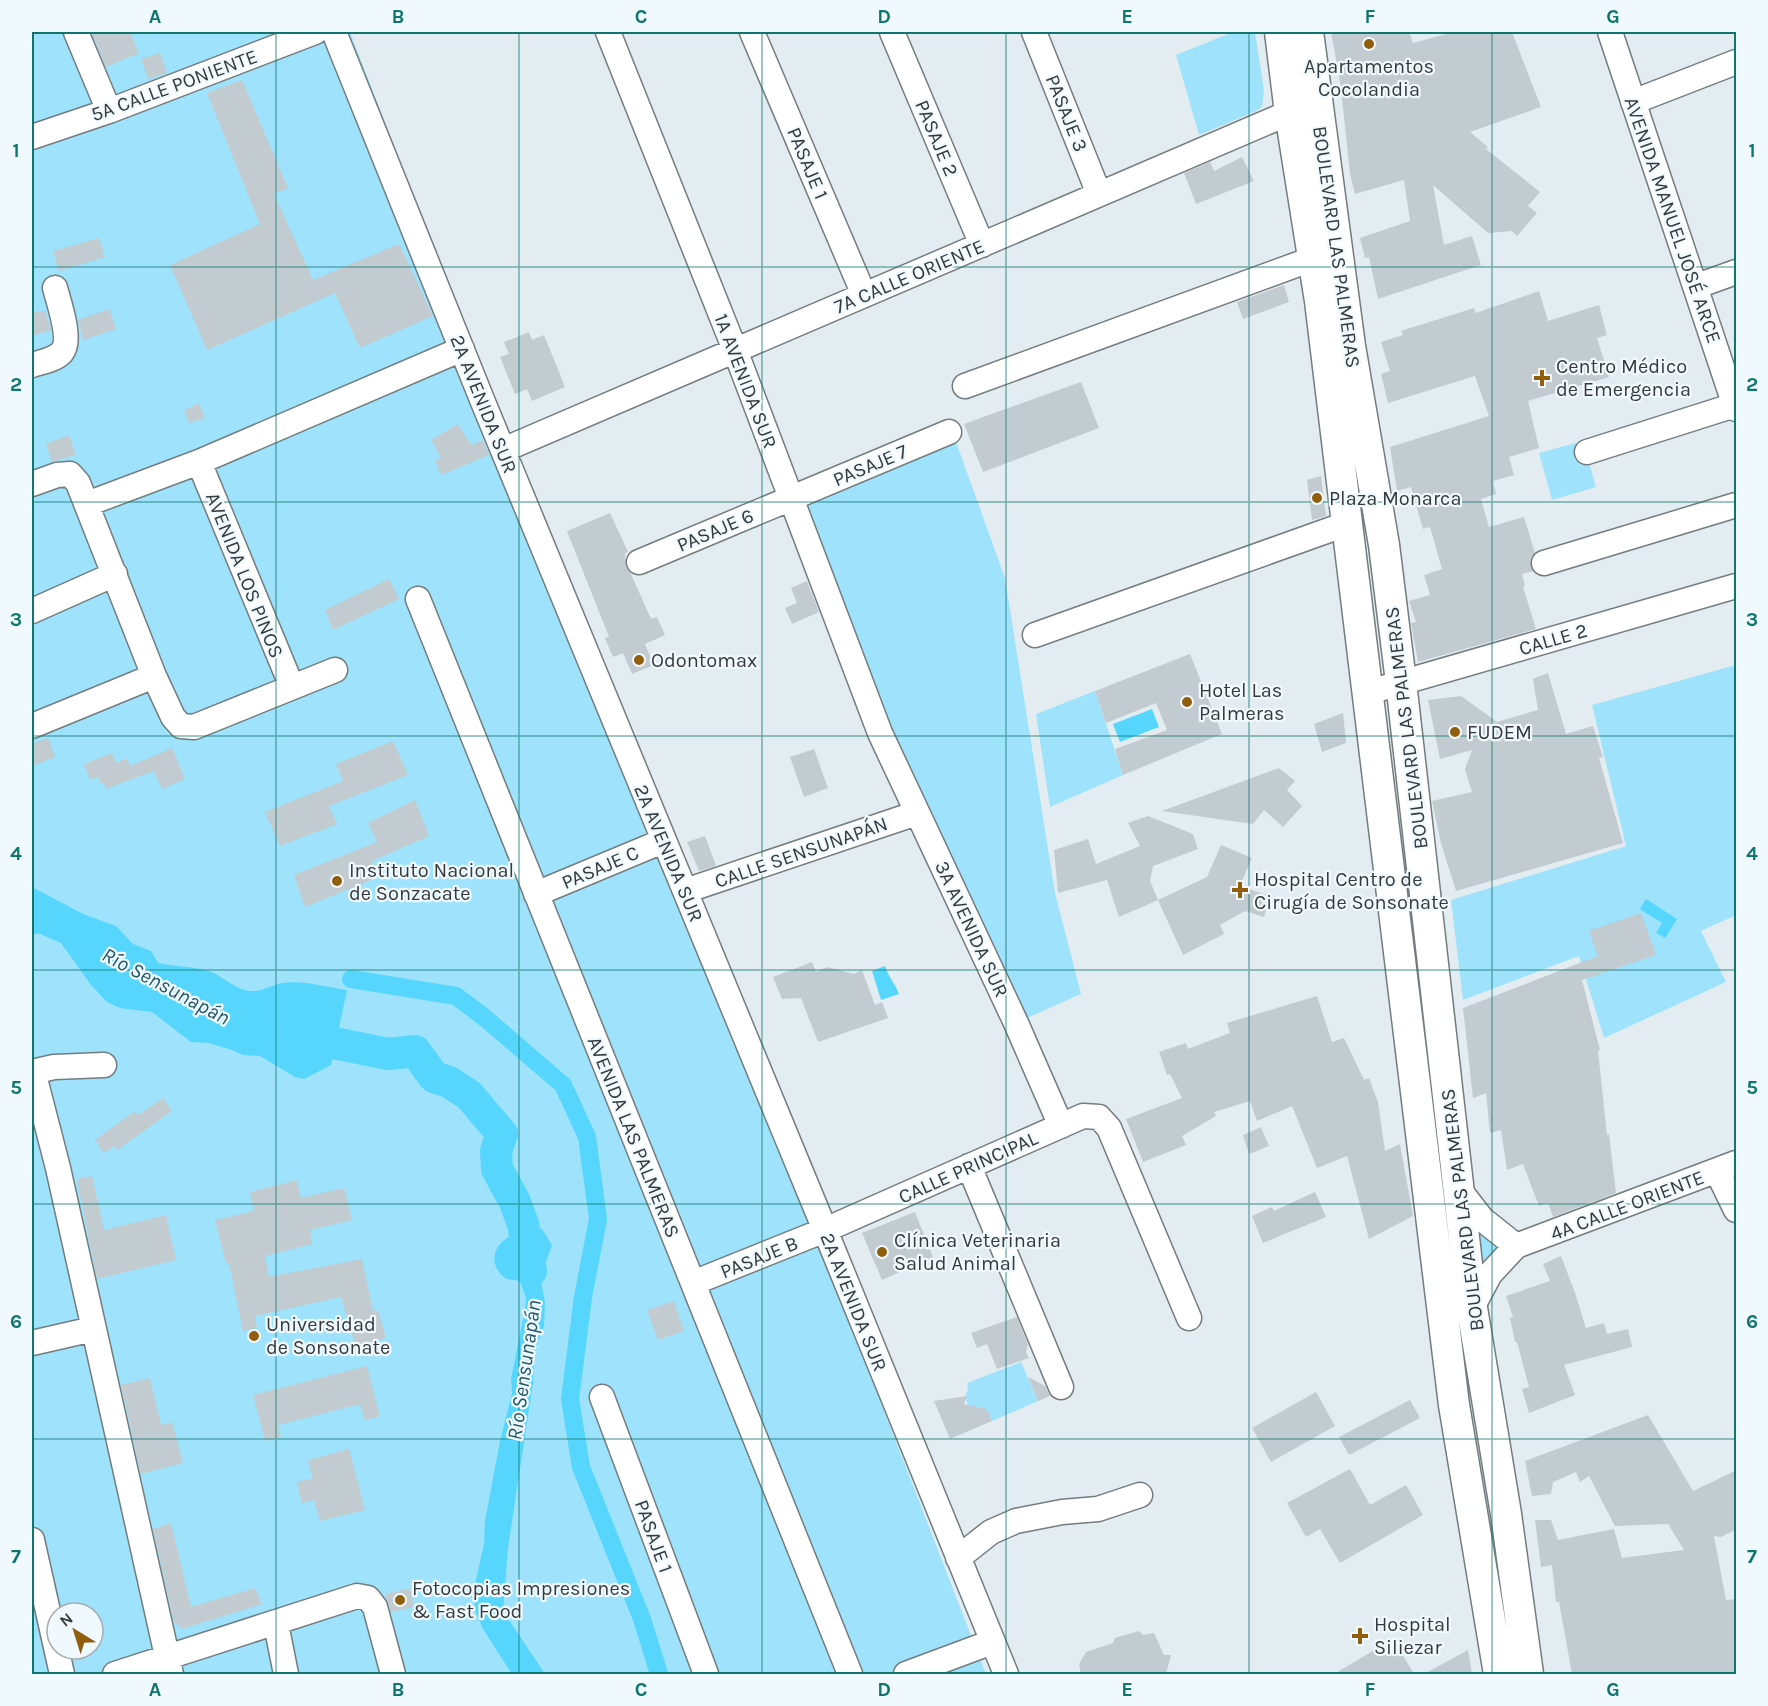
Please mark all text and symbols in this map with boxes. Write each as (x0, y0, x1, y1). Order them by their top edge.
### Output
text: A (149, 5, 162, 28)
text: B (392, 5, 404, 28)
text: C (635, 5, 647, 28)
text: D (877, 5, 891, 28)
text: E (1121, 5, 1133, 28)
text: F (1365, 5, 1376, 28)
text: G (1606, 5, 1620, 28)
marker: Apartamentos Cocolandia (1362, 37, 1376, 51)
street label: 5A CALLE PONIENTE (88, 45, 261, 126)
place label: Apartamentos Cocolandia (1304, 55, 1434, 101)
street label: PASAJE 3 (1041, 71, 1092, 155)
street label: AVENIDA MANUEL JOSÉ ARCE (1620, 94, 1726, 346)
street label: PASAJE 2 (910, 96, 963, 180)
street label: PASAJE 1 (782, 124, 833, 203)
street label: BOULEVARD LAS PALMERAS (1308, 125, 1365, 370)
text: 1 (12, 139, 20, 162)
text: 1 (1748, 139, 1756, 162)
street label: 7A CALLE ORIENTE (831, 234, 988, 318)
street label: 1A AVENIDA SUR (709, 311, 782, 452)
street label: 2A AVENIDA SUR (445, 332, 522, 477)
place label: Centro Médico de Emergencia (1556, 355, 1691, 401)
marker: Centro Médico de Emergencia (1533, 369, 1551, 387)
text: 2 (10, 373, 22, 396)
text: 2 (1746, 373, 1758, 396)
street label: PASAJE 7 (829, 439, 912, 491)
place label: Plaza Monarca (1329, 487, 1461, 510)
street label: AVENIDA LOS PINOS (201, 489, 288, 661)
marker: Plaza Monarca (1310, 491, 1324, 505)
street label: PASAJE 6 (673, 504, 757, 557)
street label: BOULEVARD LAS PALMERAS (1380, 605, 1433, 850)
text: 3 (10, 608, 22, 631)
text: 3 (1746, 608, 1758, 631)
street label: CALLE 2 (1516, 619, 1590, 660)
place label: Odontomax (651, 649, 757, 672)
marker: Odontomax (632, 653, 646, 667)
place label: Hotel Las Palmeras (1199, 679, 1284, 725)
marker: Hotel Las Palmeras (1180, 695, 1194, 709)
place label: FUDEM (1467, 721, 1532, 744)
marker: FUDEM (1448, 725, 1462, 739)
street label: 2A AVENIDA SUR (629, 781, 708, 926)
street label: CALLE SENSUNAPÁN (711, 811, 891, 893)
street label: PASAJE C (558, 841, 642, 894)
text: 4 (10, 842, 22, 865)
text: 4 (1746, 842, 1758, 865)
street label: 3A AVENIDA SUR (930, 857, 1013, 1001)
place label: Instituto Nacional de Sonzacate (349, 859, 514, 905)
place label: Hospital Centro de Cirugía de Sonsonate (1254, 868, 1449, 914)
marker: Instituto Nacional de Sonzacate (330, 874, 344, 888)
marker: Hospital Centro de Cirugía de Sonsonate (1231, 881, 1249, 899)
water label: Río Sensunapán (98, 942, 234, 1030)
street label: AVENIDA LAS PALMERAS (583, 1033, 684, 1241)
text: 5 (10, 1076, 22, 1099)
text: 5 (1746, 1076, 1758, 1099)
street label: BOULEVARD LAS PALMERAS (1436, 1087, 1489, 1332)
street label: CALLE PRINCIPAL (895, 1126, 1042, 1208)
street label: 4A CALLE ORIENTE (1547, 1166, 1707, 1245)
place label: Clínica Veterinaria Salud Animal (894, 1229, 1061, 1275)
street label: 2A AVENIDA SUR (815, 1230, 892, 1375)
street label: PASAJE B (717, 1231, 801, 1283)
marker: Clínica Veterinaria Salud Animal (875, 1245, 889, 1259)
water label: Río Sensunapán (502, 1298, 546, 1442)
text: 6 (10, 1310, 22, 1333)
text: 6 (1746, 1310, 1758, 1333)
place label: Universidad de Sonsonate (266, 1313, 390, 1359)
marker: Universidad de Sonsonate (247, 1329, 261, 1343)
street label: PASAJE 1 (630, 1497, 677, 1576)
text: 7 (11, 1545, 21, 1568)
text: 7 (1747, 1545, 1757, 1568)
place label: Fotocopias Impresiones & Fast Food (412, 1577, 630, 1623)
marker: Fotocopias Impresiones & Fast Food (393, 1593, 407, 1607)
north arrow (45, 1601, 105, 1661)
text: N (56, 1609, 76, 1631)
place label: Hospital Siliezar (1374, 1613, 1451, 1659)
marker: Hospital Siliezar (1351, 1627, 1369, 1645)
text: A (149, 1678, 162, 1701)
text: B (392, 1678, 404, 1701)
text: C (635, 1678, 647, 1701)
text: D (877, 1678, 891, 1701)
text: E (1121, 1678, 1133, 1701)
text: F (1365, 1678, 1376, 1701)
text: G (1606, 1678, 1620, 1701)

